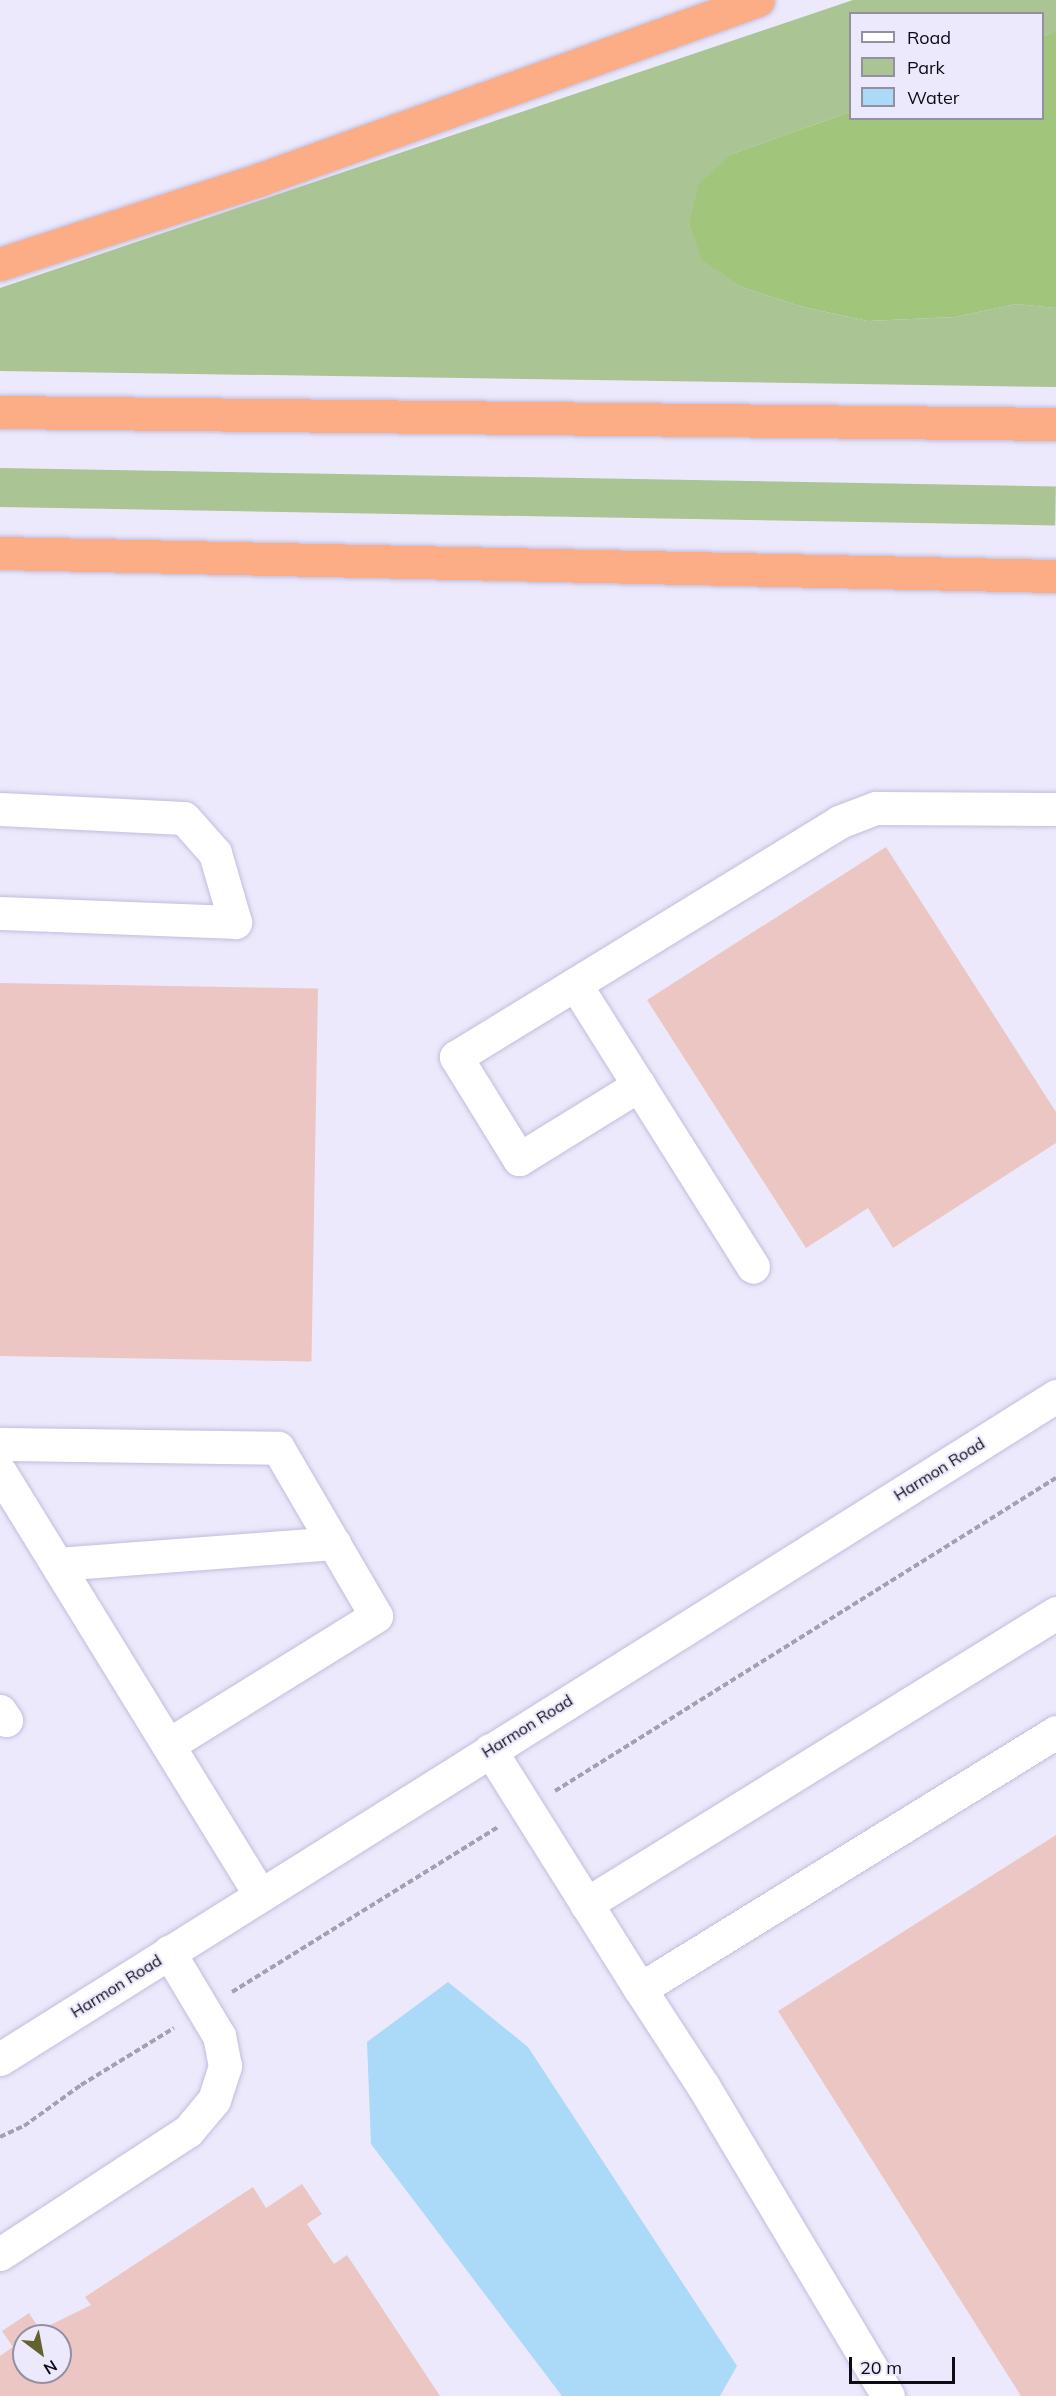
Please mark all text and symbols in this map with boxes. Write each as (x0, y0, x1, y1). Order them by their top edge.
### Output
legend (849, 12, 1044, 120)
text: Road (907, 26, 951, 49)
text: Park (907, 56, 945, 79)
text: Water (907, 86, 959, 109)
street label: Harmon Road (890, 1433, 988, 1505)
street label: Harmon Road (478, 1690, 576, 1762)
street label: Harmon Road (67, 1950, 165, 2022)
north arrow (12, 2324, 72, 2384)
scale bar (852, 2345, 958, 2383)
text: N (40, 2356, 61, 2379)
text: 20 m (860, 2356, 902, 2379)

